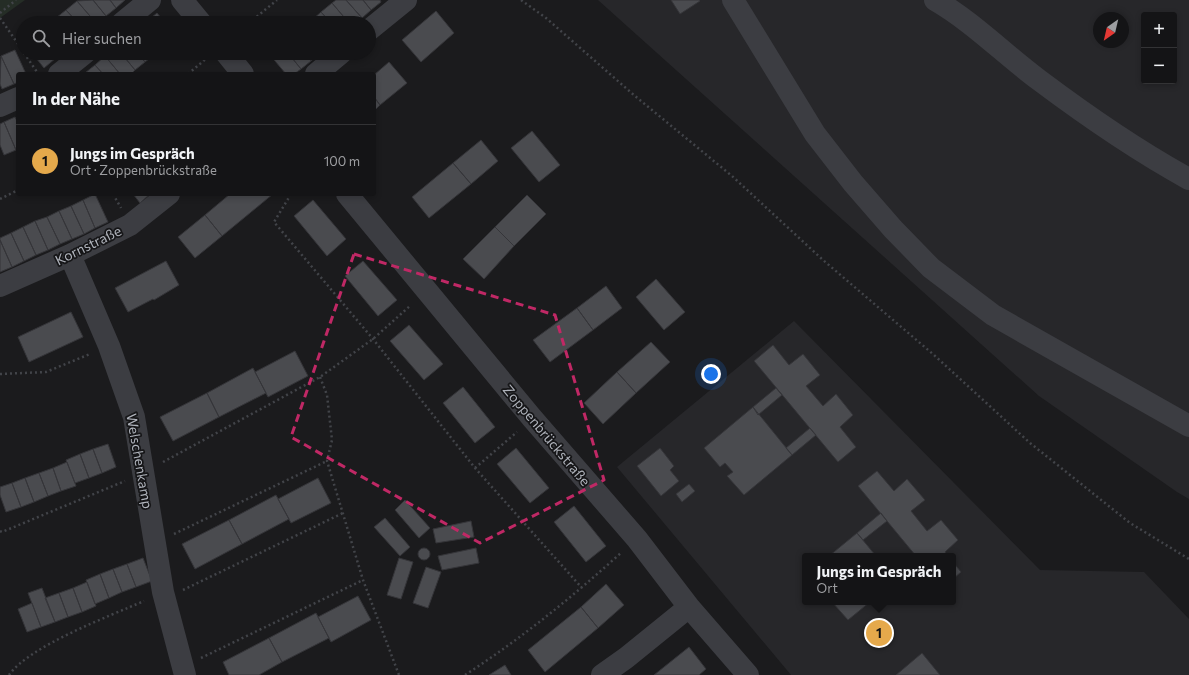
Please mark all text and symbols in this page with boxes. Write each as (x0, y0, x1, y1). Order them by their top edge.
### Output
north arrow (1093, 12, 1129, 48)
map controls (1141, 12, 1177, 84)
button: + (1141, 12, 1177, 48)
search box (16, 16, 376, 60)
icon: search (30, 27, 52, 49)
text: Hier suchen (62, 29, 142, 47)
button: − (1141, 48, 1177, 84)
text: In der Nähe (32, 88, 120, 109)
text: Jungs im Gespräch (70, 144, 195, 162)
text: 1 (42, 153, 48, 169)
text: 100 m (324, 153, 360, 169)
text: Ort · Zoppenbrückstraße (70, 162, 217, 178)
street label: Kornstraße (52, 222, 124, 268)
your location (701, 364, 721, 384)
street label: Zoppenbrückstraße (500, 381, 594, 489)
street label: Welschenkamp (123, 412, 157, 510)
popup (802, 553, 956, 605)
text: Jungs im Gespräch (817, 562, 941, 580)
text: Ort (817, 580, 838, 596)
pin: 1 (866, 618, 892, 648)

